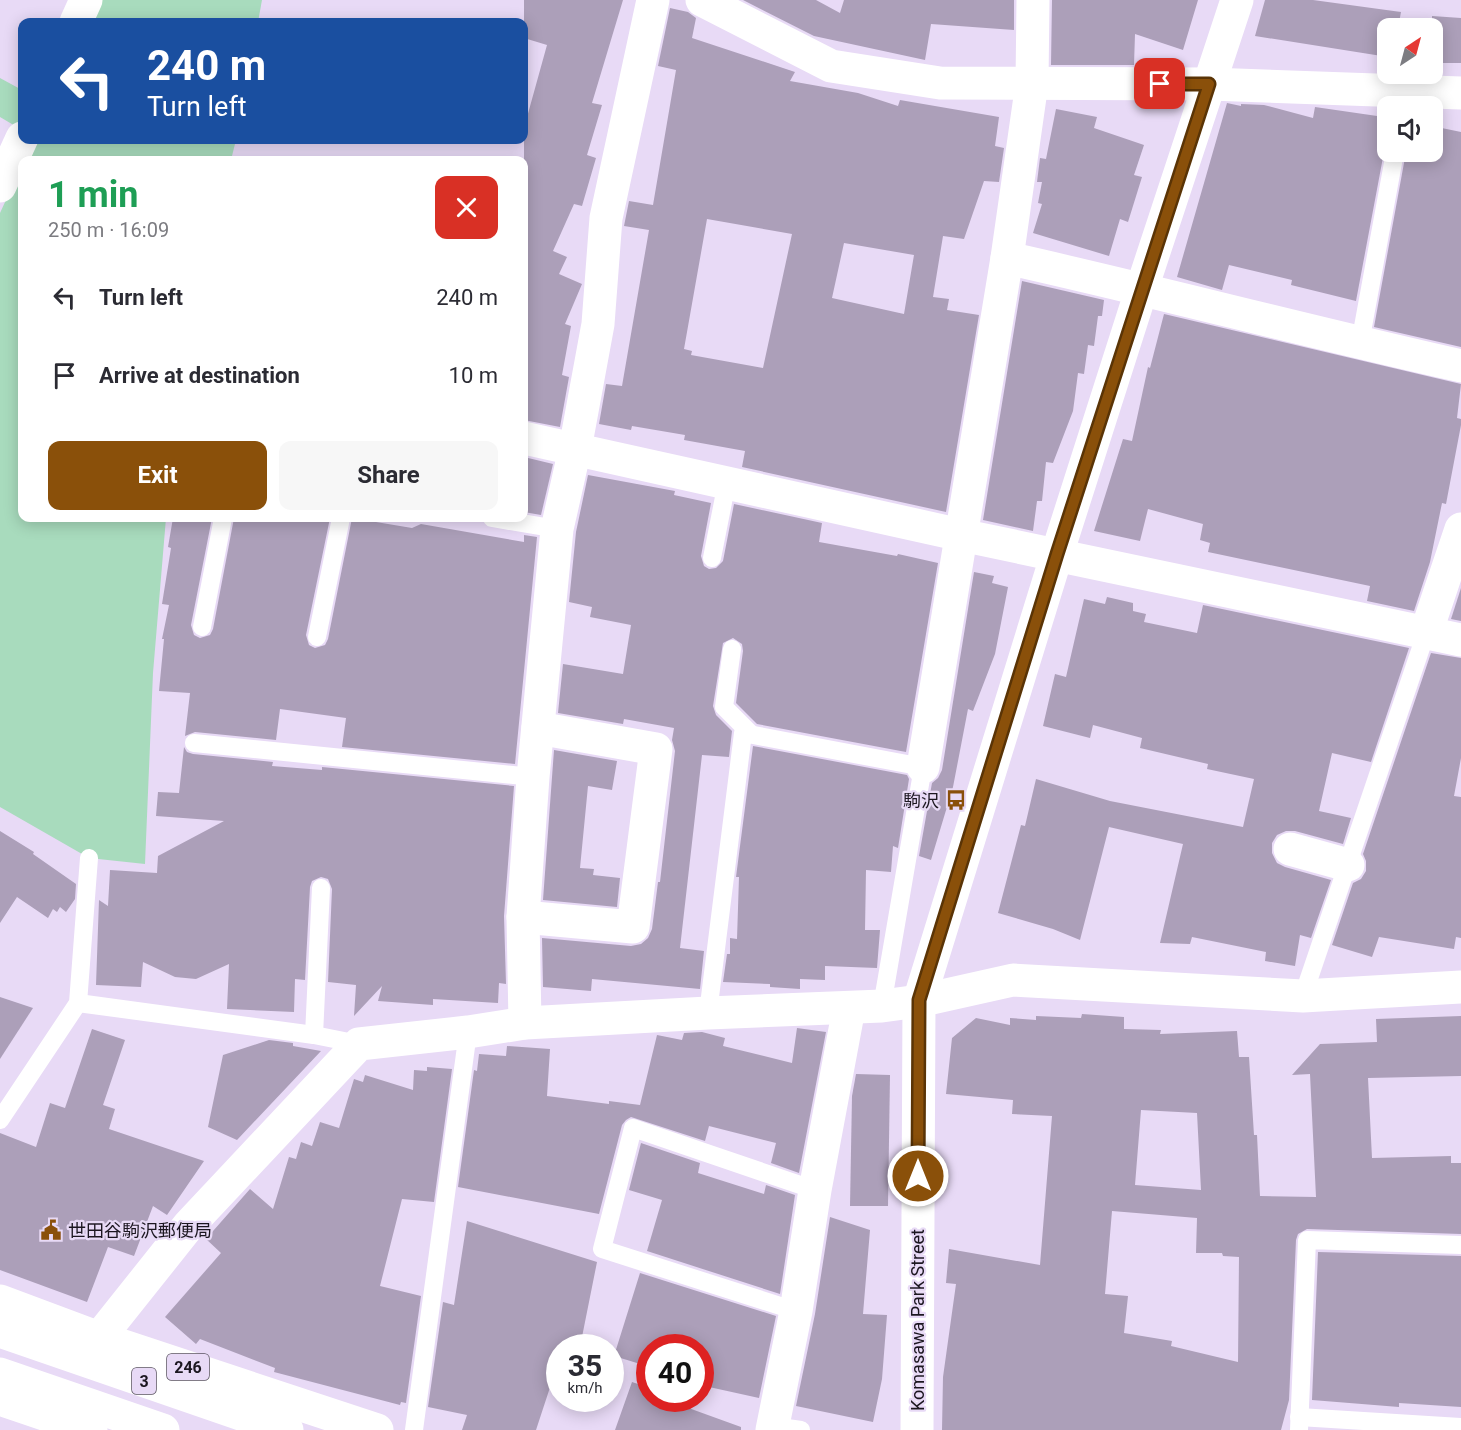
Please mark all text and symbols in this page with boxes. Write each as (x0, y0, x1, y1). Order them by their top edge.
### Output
north arrow (1377, 18, 1443, 84)
map controls (1377, 18, 1443, 162)
text: 240 m (147, 41, 266, 90)
icon: left (48, 42, 126, 120)
pin (1134, 58, 1185, 109)
icon: arrive (1143, 67, 1176, 100)
text: Turn left (147, 91, 247, 123)
button: sound (1377, 96, 1443, 162)
text: 1 min (48, 174, 139, 216)
button: close (435, 176, 498, 239)
text: 250 m · 16:09 (48, 218, 169, 242)
icon: left (48, 281, 81, 314)
text: Turn left (99, 285, 183, 310)
text: 240 m (436, 285, 498, 310)
icon: arrive (48, 359, 81, 392)
text: Arrive at destination (99, 363, 300, 388)
text: 10 m (449, 363, 498, 388)
button: Exit (48, 441, 267, 510)
button: Share (279, 441, 498, 510)
bus stop icon: 駒沢 (944, 788, 968, 812)
place label: 駒沢 (903, 790, 939, 811)
position arrow (886, 1144, 950, 1208)
public building icon: 世田谷駒沢郵便局 (39, 1218, 63, 1242)
place label: 世田谷駒沢郵便局 (68, 1220, 212, 1241)
street label: Komasawa Park Street (907, 1229, 928, 1411)
speed limit sign: 40 (636, 1334, 714, 1412)
text: 35 (568, 1348, 602, 1383)
road number: 246 (167, 1354, 209, 1380)
road number: 3 (132, 1368, 156, 1394)
text: km/h (567, 1379, 603, 1397)

